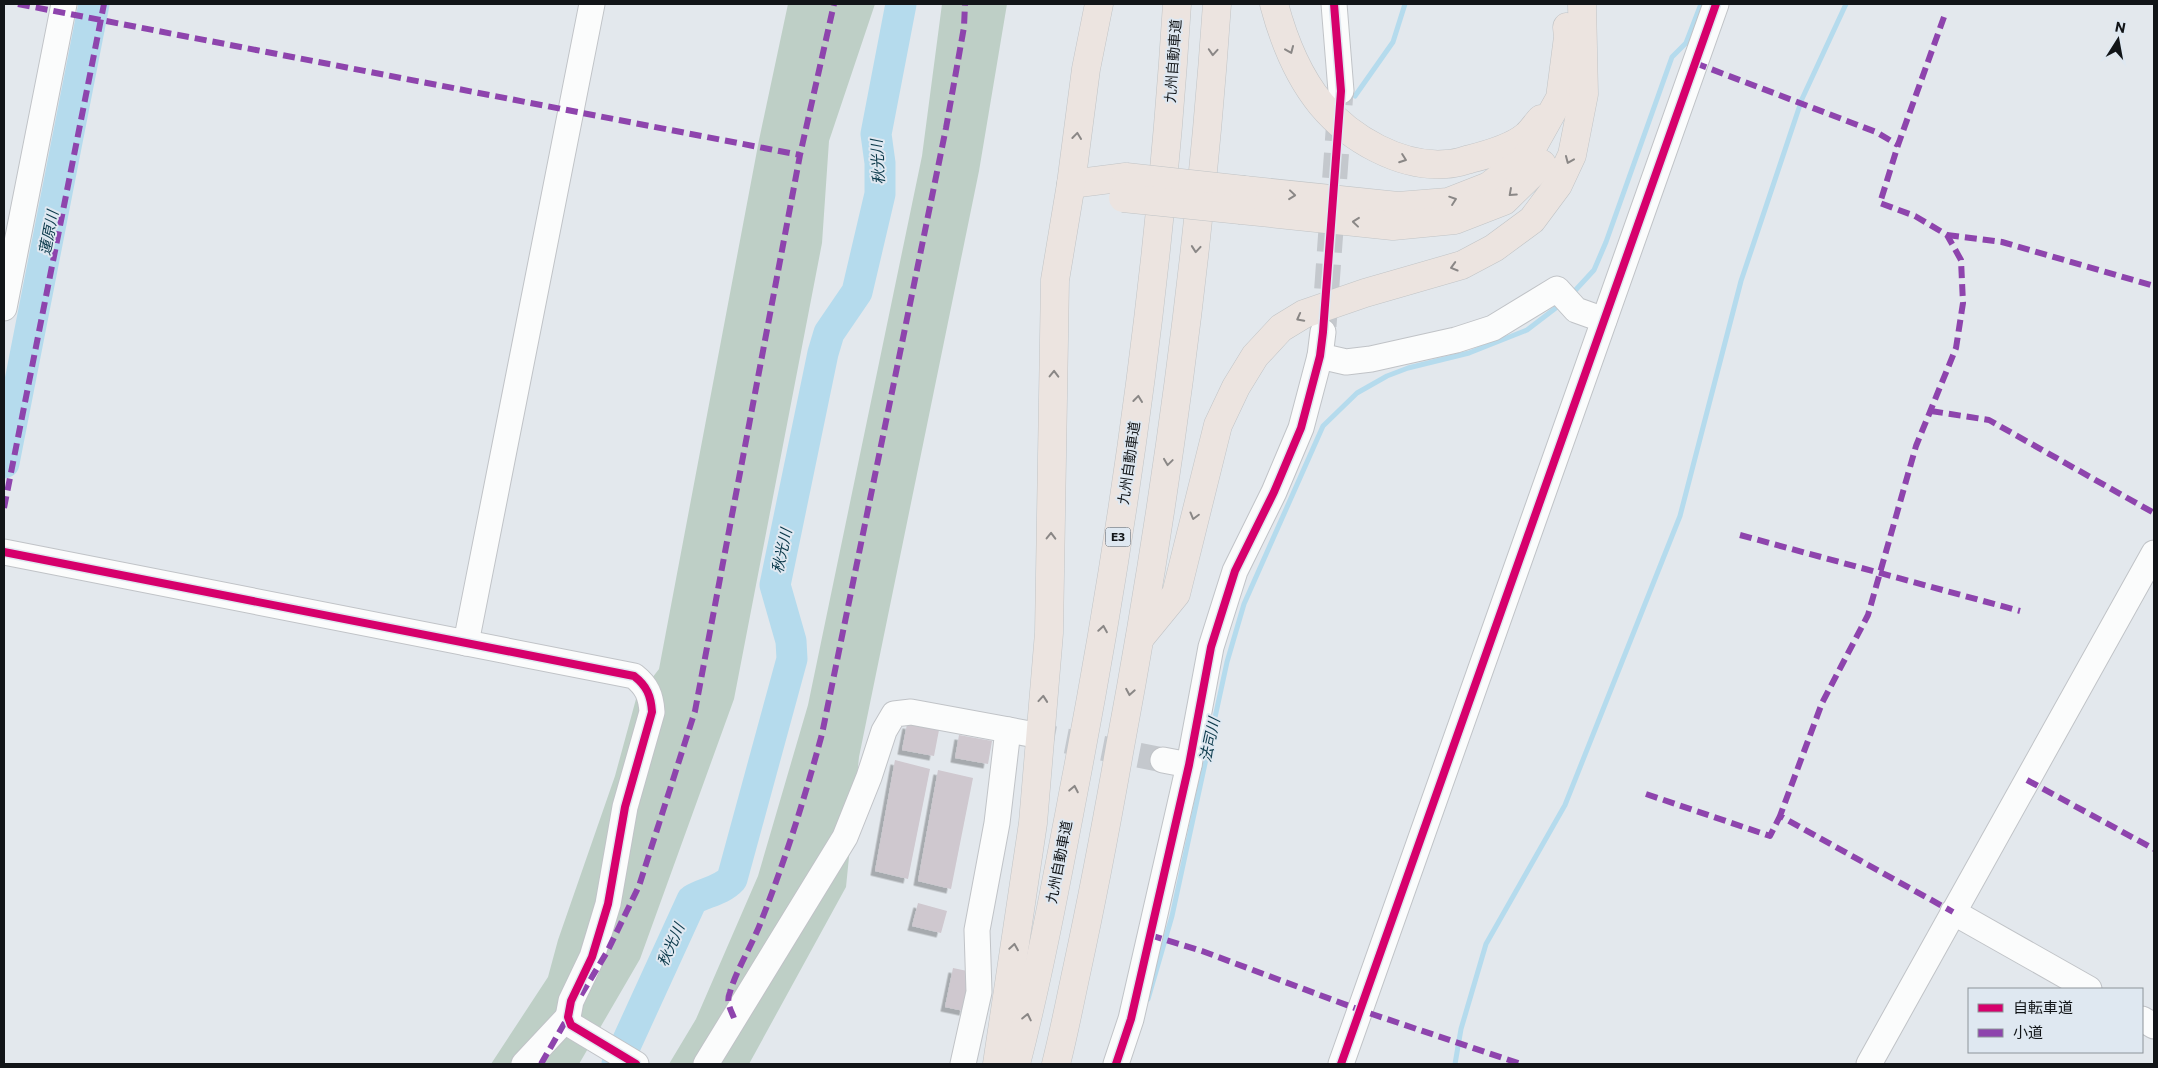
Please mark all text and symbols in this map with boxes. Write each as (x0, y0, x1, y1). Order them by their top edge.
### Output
north arrow (2093, 15, 2143, 65)
text: N (2114, 17, 2127, 36)
street label: 九州自動車道 (1161, 18, 1184, 103)
one-way arrow (1285, 45, 1295, 53)
one-way arrow (1208, 49, 1219, 57)
one-way arrow (1071, 132, 1082, 140)
water label: 秋光川 (867, 137, 887, 185)
one-way arrow (1398, 153, 1407, 163)
one-way arrow (1565, 155, 1576, 164)
one-way arrow (1508, 187, 1517, 196)
one-way arrow (1288, 189, 1296, 200)
one-way arrow (1449, 196, 1457, 206)
water label: 蓮原川 (35, 207, 62, 257)
one-way arrow (1352, 217, 1360, 228)
one-way arrow (1190, 245, 1201, 253)
one-way arrow (1451, 261, 1459, 271)
one-way arrow (1296, 311, 1305, 321)
one-way arrow (1049, 370, 1059, 378)
one-way arrow (1132, 395, 1143, 403)
street label: 九州自動車道 (1114, 420, 1143, 506)
one-way arrow (1163, 459, 1174, 467)
one-way arrow (1189, 512, 1200, 521)
water label: 秋光川 (768, 525, 795, 575)
road number: E3 (1106, 528, 1130, 546)
one-way arrow (1046, 532, 1056, 540)
one-way arrow (1097, 625, 1107, 634)
one-way arrow (1126, 687, 1136, 696)
one-way arrow (1038, 694, 1049, 702)
water label: 法司川 (1196, 714, 1223, 764)
one-way arrow (1068, 785, 1078, 793)
street label: 九州自動車道 (1042, 819, 1075, 905)
water label: 秋光川 (653, 919, 688, 969)
one-way arrow (1009, 942, 1019, 951)
legend (1968, 988, 2143, 1053)
text: 自転車道 (2013, 998, 2073, 1016)
one-way arrow (1021, 1012, 1032, 1021)
text: 小道 (2013, 1023, 2043, 1041)

